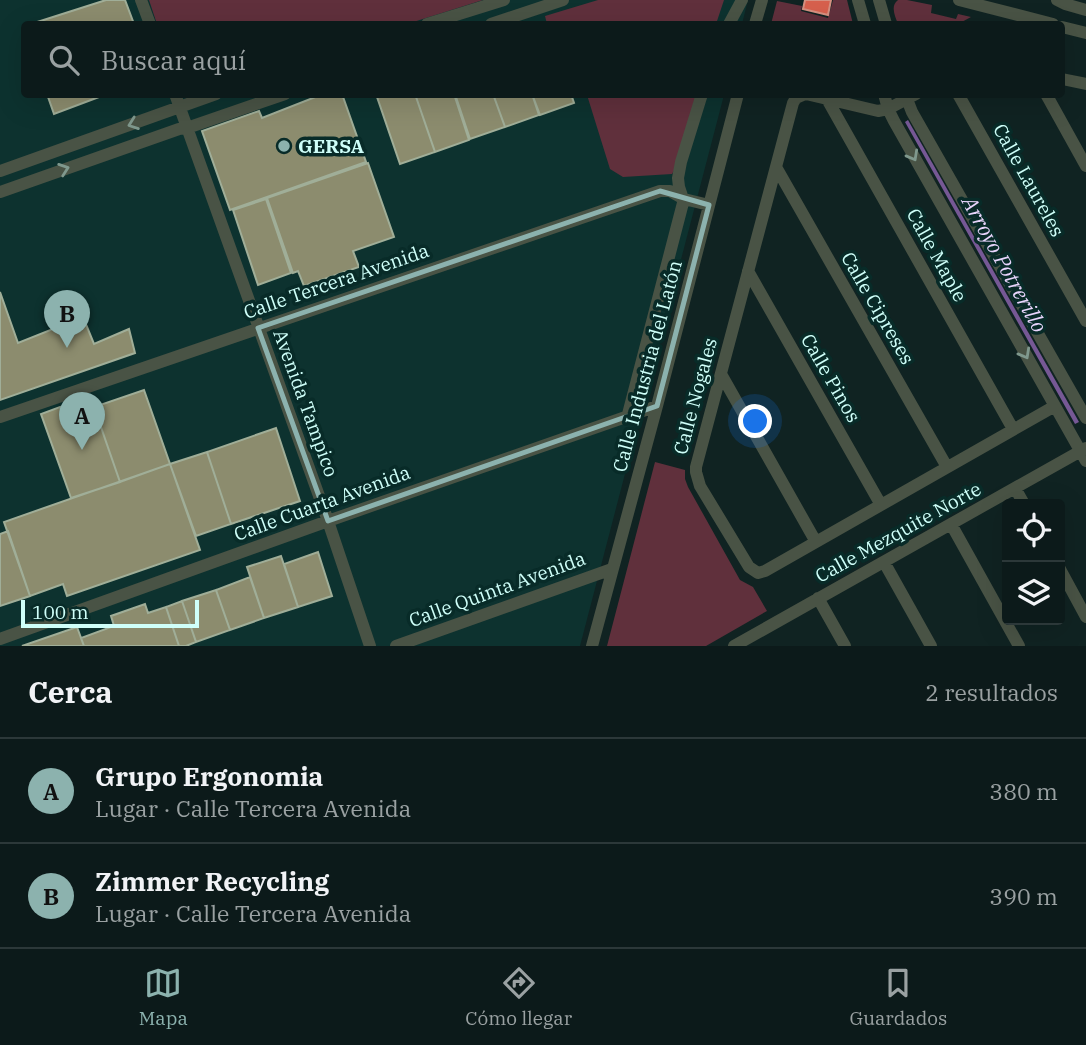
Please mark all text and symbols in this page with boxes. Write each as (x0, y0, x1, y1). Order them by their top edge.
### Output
search box (21, 21, 1065, 98)
icon: search (45, 41, 83, 79)
text: Buscar aquí (101, 43, 246, 77)
one-way arrow (127, 116, 139, 130)
street label: Calle Laureles (988, 119, 1070, 241)
place label: GERSA (298, 134, 365, 158)
marker: GERSA (276, 138, 292, 154)
one-way arrow (905, 148, 918, 161)
one-way arrow (58, 163, 70, 177)
water label: Arroyo Potrerillo (955, 189, 1054, 337)
street label: Calle Maple (902, 204, 972, 306)
street label: Calle Tercera Avenida (240, 238, 432, 324)
street label: Calle Cipreses (836, 248, 920, 368)
street label: Calle Industria del Latón (607, 257, 687, 475)
pin: B (44, 290, 90, 348)
street label: Avenida Tampico (268, 326, 344, 480)
street label: Calle Pinos (796, 329, 866, 427)
street label: Calle Nogales (668, 335, 722, 457)
one-way arrow (1017, 346, 1030, 359)
pin: A (59, 392, 105, 450)
your location (738, 404, 772, 438)
street label: Calle Cuarta Avenida (231, 460, 413, 546)
street label: Calle Mezquite Norte (811, 476, 985, 588)
map controls (1002, 499, 1065, 625)
button: locate (1002, 499, 1065, 562)
street label: Calle Quinta Avenida (405, 546, 589, 632)
button: layers (1002, 562, 1065, 625)
scale bar (21, 597, 200, 629)
text: 100 m (32, 600, 89, 624)
text: Cerca (28, 672, 113, 711)
text: 2 resultados (925, 677, 1058, 707)
text: Grupo Ergonomia (95, 759, 323, 793)
text: A (43, 776, 59, 806)
text: 380 m (989, 776, 1058, 806)
text: Lugar · Calle Tercera Avenida (95, 793, 411, 823)
text: Zimmer Recycling (95, 864, 329, 898)
text: B (43, 881, 59, 911)
text: 390 m (989, 881, 1058, 911)
text: Lugar · Calle Tercera Avenida (95, 898, 411, 928)
tab: Mapa (139, 964, 188, 1030)
tab: Cómo llegar (465, 964, 572, 1030)
tab: Guardados (850, 964, 947, 1030)

